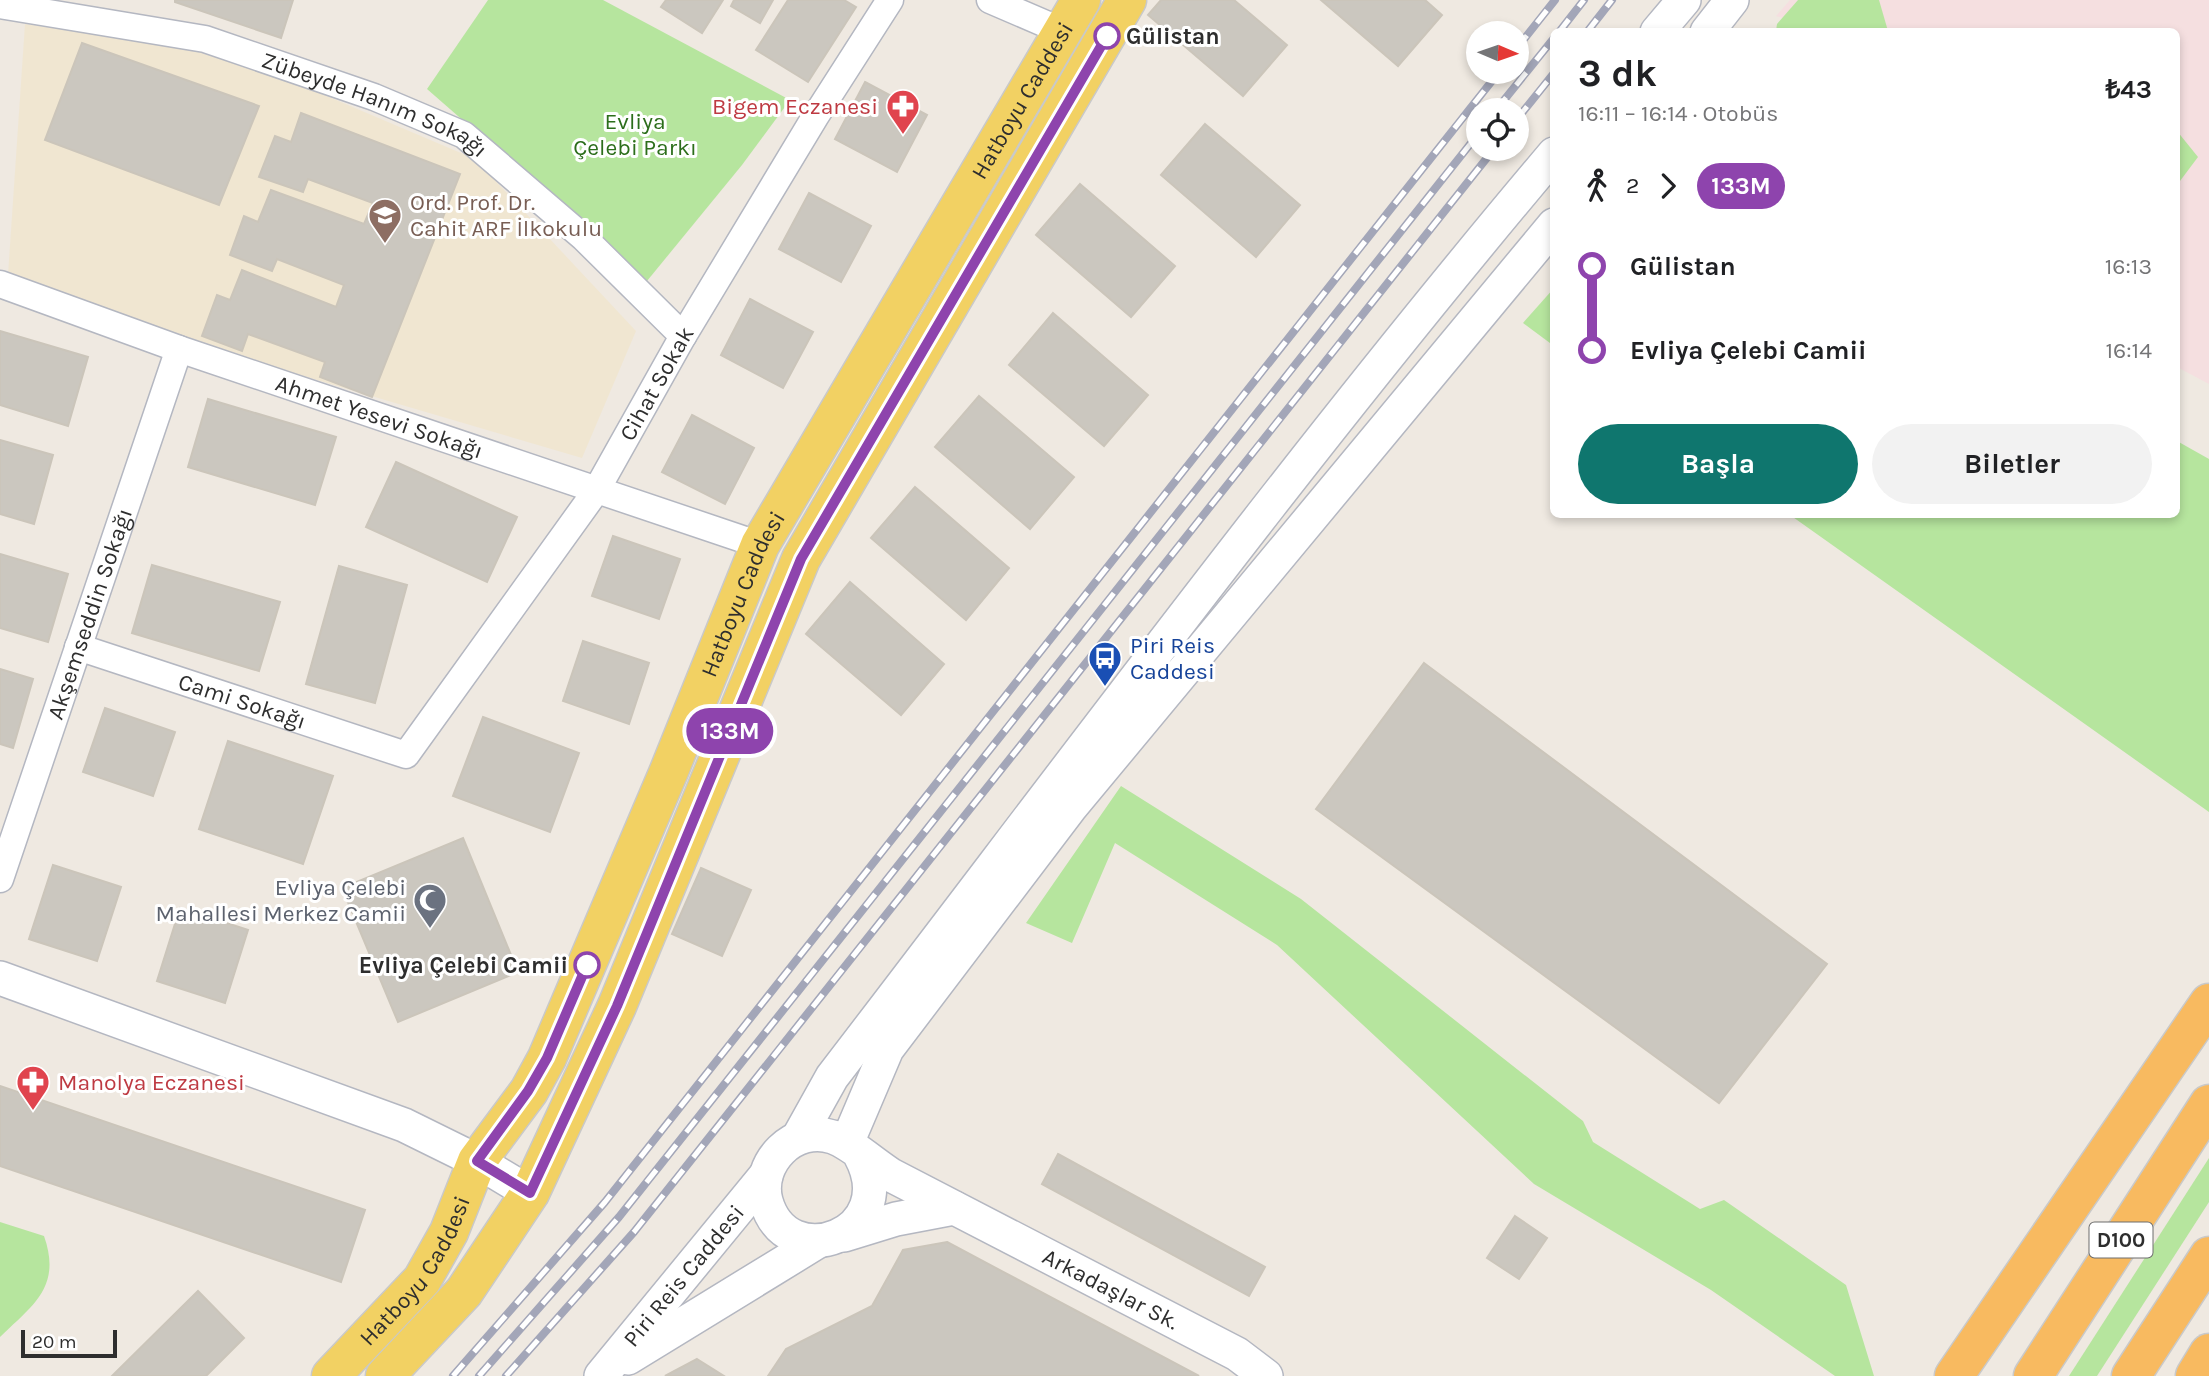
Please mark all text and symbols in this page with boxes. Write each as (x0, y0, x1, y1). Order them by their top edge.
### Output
street label: Hatboyu Caddesi (965, 17, 1079, 184)
north arrow (1466, 21, 1530, 84)
map controls (1466, 21, 1529, 161)
marker: Gülistan (1094, 23, 1120, 49)
place label: Gülistan (1126, 23, 1220, 50)
street label: Zübeyde Hanım Sokağı (258, 46, 493, 163)
text: 3 dk (1578, 51, 1657, 96)
text: ₺43 (2105, 74, 2152, 105)
pharmacy icon: Bigem Eczanesi (884, 87, 922, 136)
place label: Bigem Eczanesi (712, 93, 878, 120)
button: locate (1466, 98, 1529, 161)
text: 16:11 – 16:14 · Otobüs (1578, 100, 1778, 127)
park label: Evliya Çelebi Parkı (573, 108, 697, 161)
icon: walk (1578, 167, 1616, 205)
icon: forward (1649, 167, 1687, 205)
text: 2 (1626, 172, 1639, 199)
text: 133M (1711, 172, 1771, 200)
place label: Ord. Prof. Dr. Cahit ARF İlkokulu (410, 189, 602, 242)
school or university icon: Ord. Prof. Dr. Cahit ARF İlkokulu (366, 196, 404, 245)
text: Gülistan (1630, 251, 1736, 282)
text: 16:13 (2105, 253, 2152, 280)
street label: Cihat Sokak (614, 321, 699, 445)
text: Evliya Çelebi Camii (1630, 335, 1867, 366)
text: 16:14 (2105, 337, 2152, 364)
street label: Ahmet Yesevi Sokağı (272, 369, 487, 464)
button: Başla (1578, 424, 1858, 504)
button: Biletler (1872, 424, 2152, 504)
street label: Akşemseddin Sokağı (41, 505, 138, 723)
street label: Hatboyu Caddesi (695, 506, 790, 681)
place label: Piri Reis Caddesi (1130, 632, 1215, 685)
bus stop icon: Piri Reis Caddesi (1086, 639, 1124, 688)
street label: Cami Sokağı (175, 668, 310, 735)
line badge: 133M (681, 708, 779, 754)
text: 133M (700, 717, 760, 745)
place label: Evliya Çelebi Mahallesi Merkez Camii (155, 874, 406, 927)
mosque icon: Evliya Çelebi Mahallesi Merkez Camii (411, 881, 449, 930)
place label: Evliya Çelebi Camii (359, 952, 568, 979)
marker: Evliya Çelebi Camii (574, 952, 600, 978)
pharmacy icon: Manolya Eczanesi (14, 1063, 52, 1112)
place label: Manolya Eczanesi (58, 1069, 245, 1096)
street label: Hatboyu Caddesi (354, 1192, 475, 1351)
street label: Piri Reis Caddesi (617, 1199, 750, 1352)
road number: D100 (2090, 1222, 2152, 1258)
street label: Arkadaşlar Sk. (1038, 1242, 1183, 1335)
scale bar (21, 1327, 117, 1359)
text: 20 m (32, 1331, 77, 1353)

